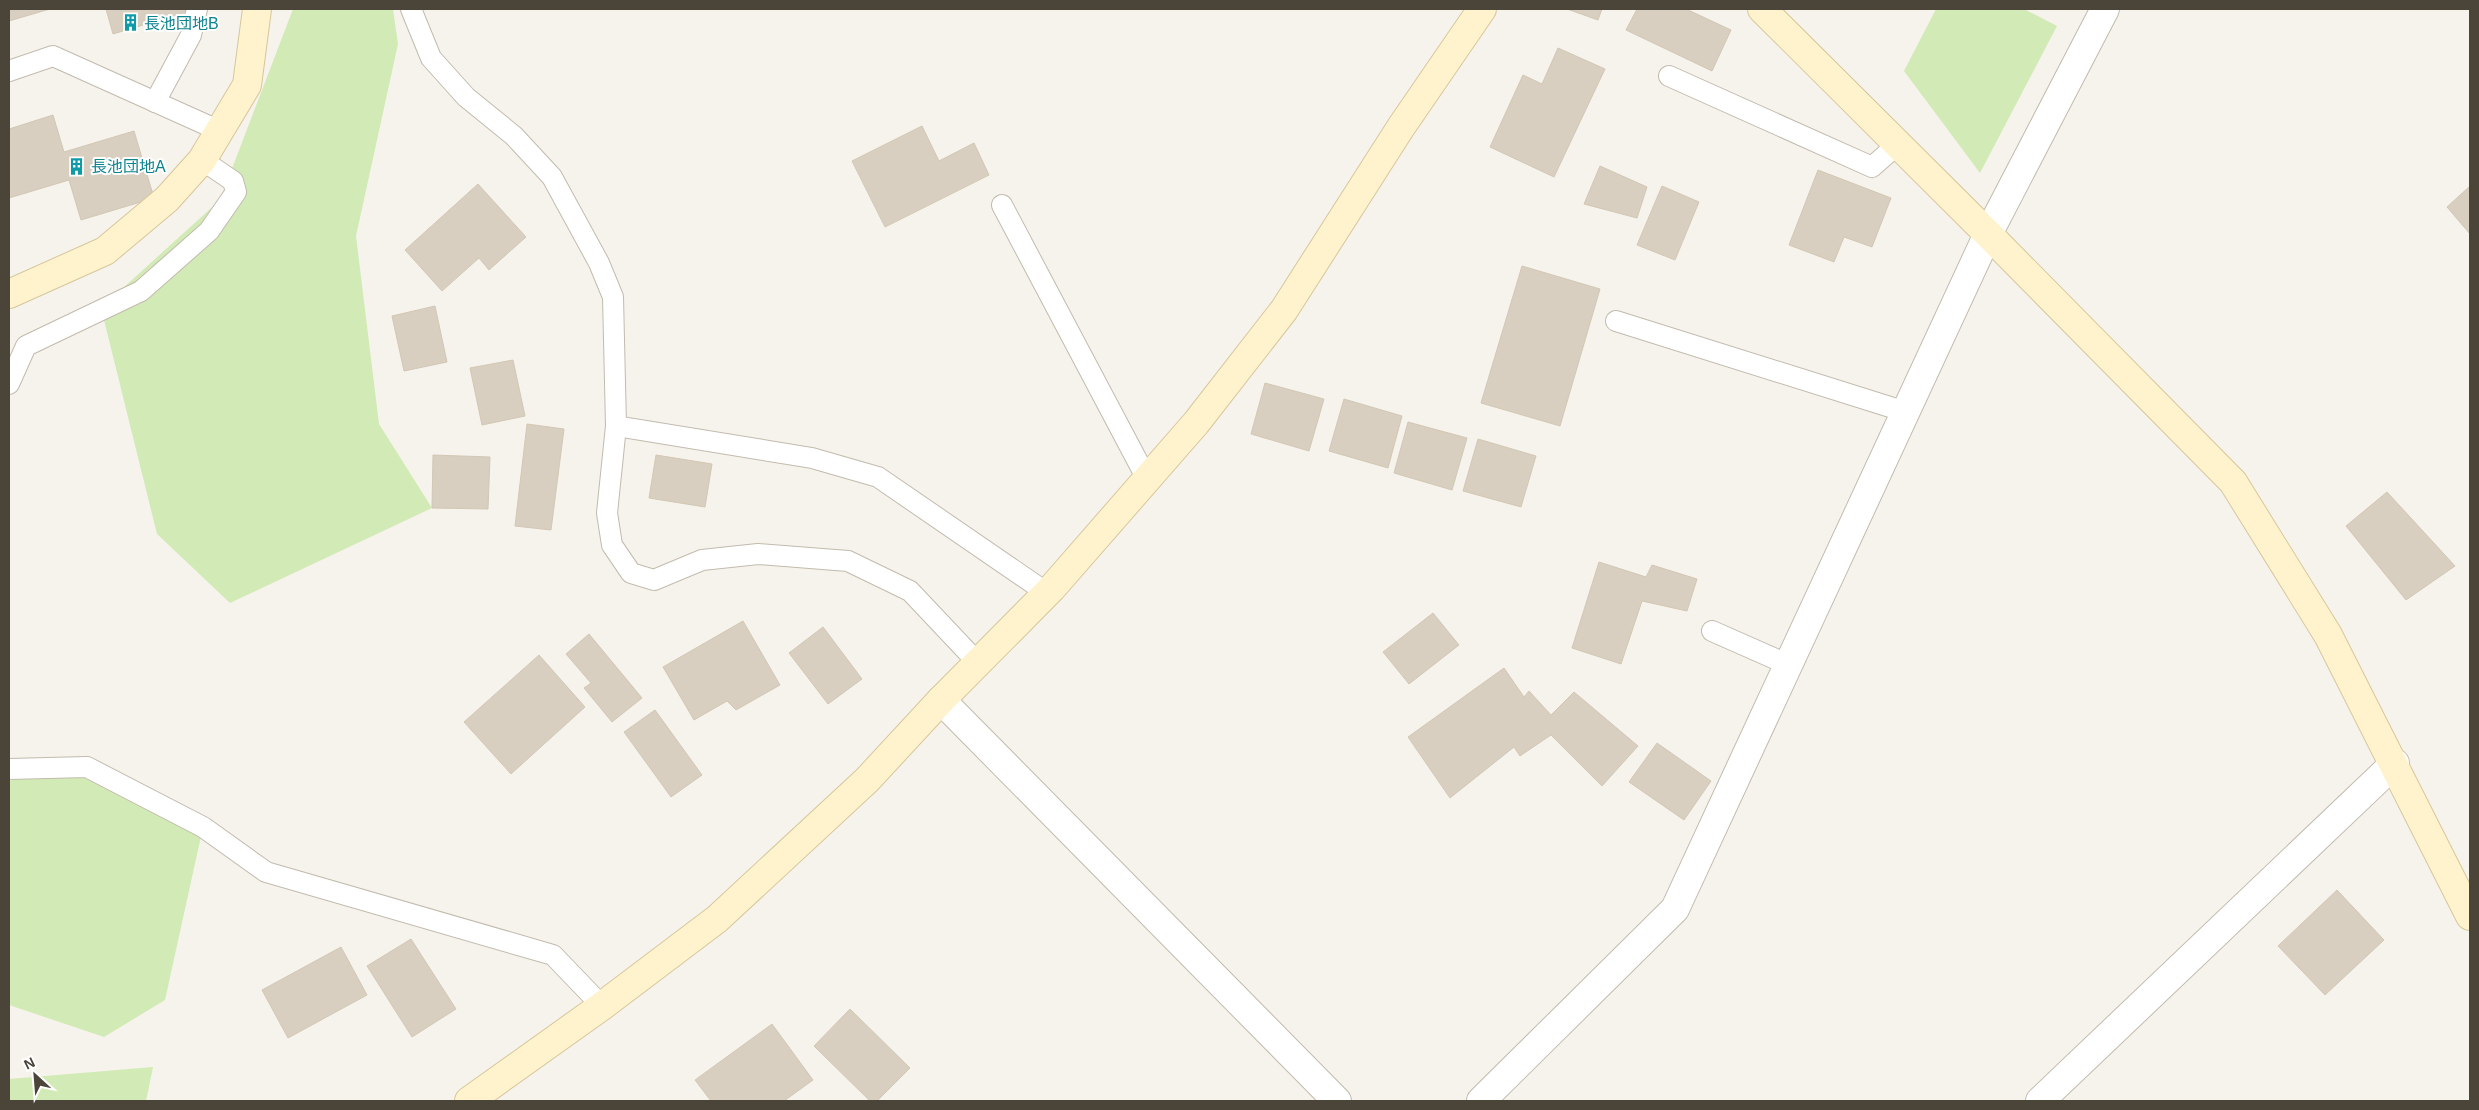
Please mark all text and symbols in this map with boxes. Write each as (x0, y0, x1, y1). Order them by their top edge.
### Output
building icon: 長池団地B (120, 13, 140, 33)
place label: 長池団地B (144, 15, 219, 32)
building icon: 長池団地A (67, 156, 87, 176)
place label: 長池団地A (91, 158, 166, 175)
north arrow (10, 1050, 60, 1100)
text: N (21, 1054, 37, 1073)

